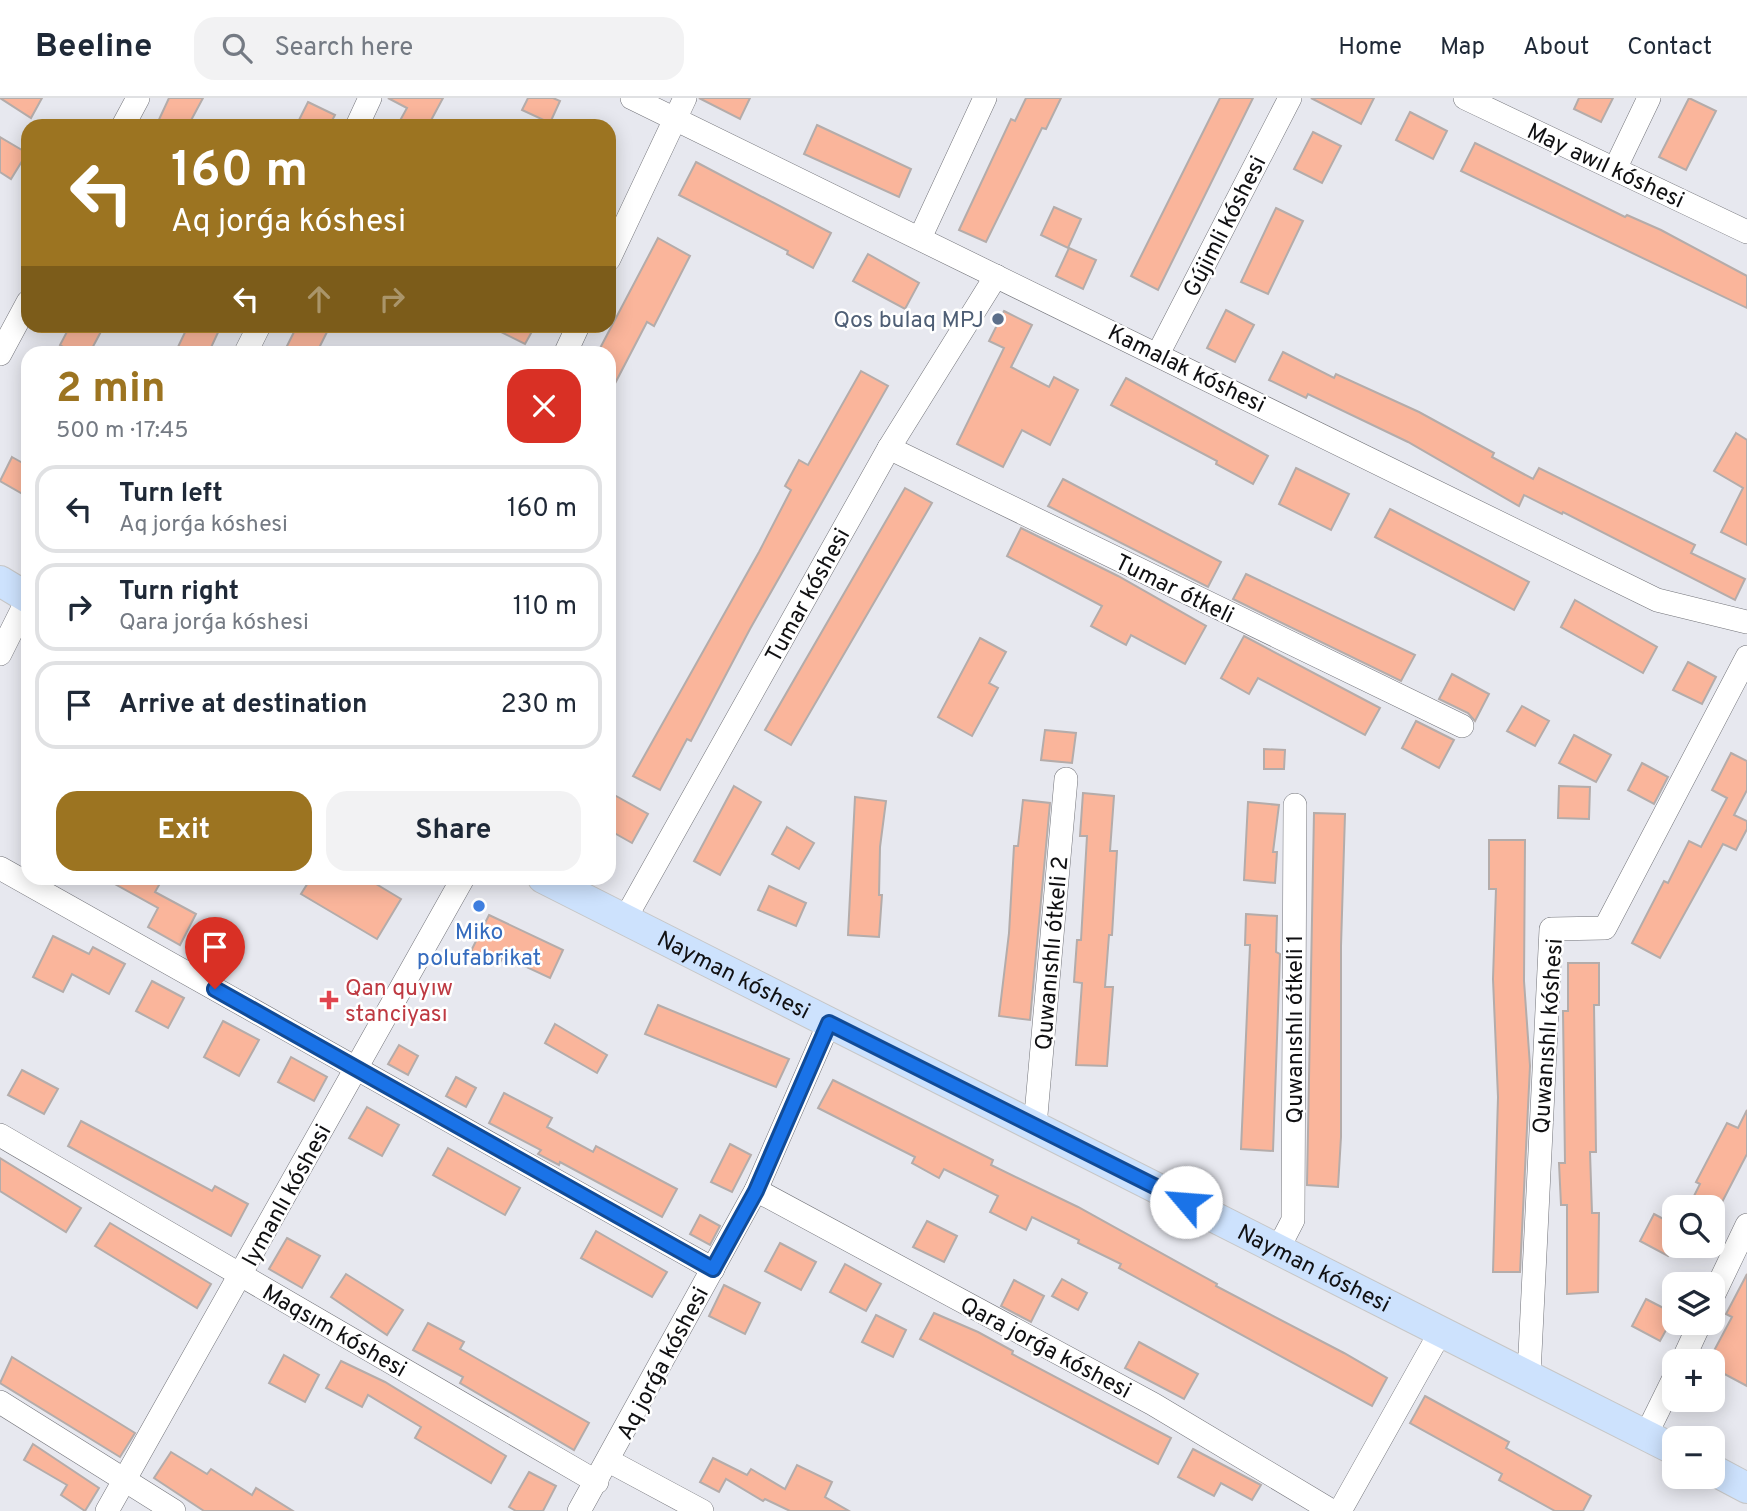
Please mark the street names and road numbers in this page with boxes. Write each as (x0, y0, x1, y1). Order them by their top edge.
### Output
street label: May awıl kóshesi (1522, 118, 1688, 216)
street label: Gújimli kóshesi (1178, 152, 1274, 303)
street label: Kamalak kóshesi (1102, 320, 1270, 421)
street label: Tumar kóshesi (760, 524, 858, 668)
street label: Tumar ótkeli (1110, 549, 1238, 632)
street label: Quwanıshlı ótkeli 2 (1031, 855, 1076, 1051)
street label: Nayman kóshesi (651, 926, 814, 1028)
street label: Quwanıshlı ótkeli 1 (1282, 934, 1311, 1124)
street label: Quwanıshlı kóshesi (1528, 938, 1571, 1135)
street label: Iymanlı kóshesi (237, 1120, 339, 1272)
street label: Nayman kóshesi (1232, 1219, 1394, 1321)
street label: Maqsım kóshesi (256, 1279, 411, 1385)
street label: Aq jorǵa kóshesi (612, 1283, 717, 1446)
street label: Qara jorǵa kóshesi (954, 1292, 1135, 1407)

